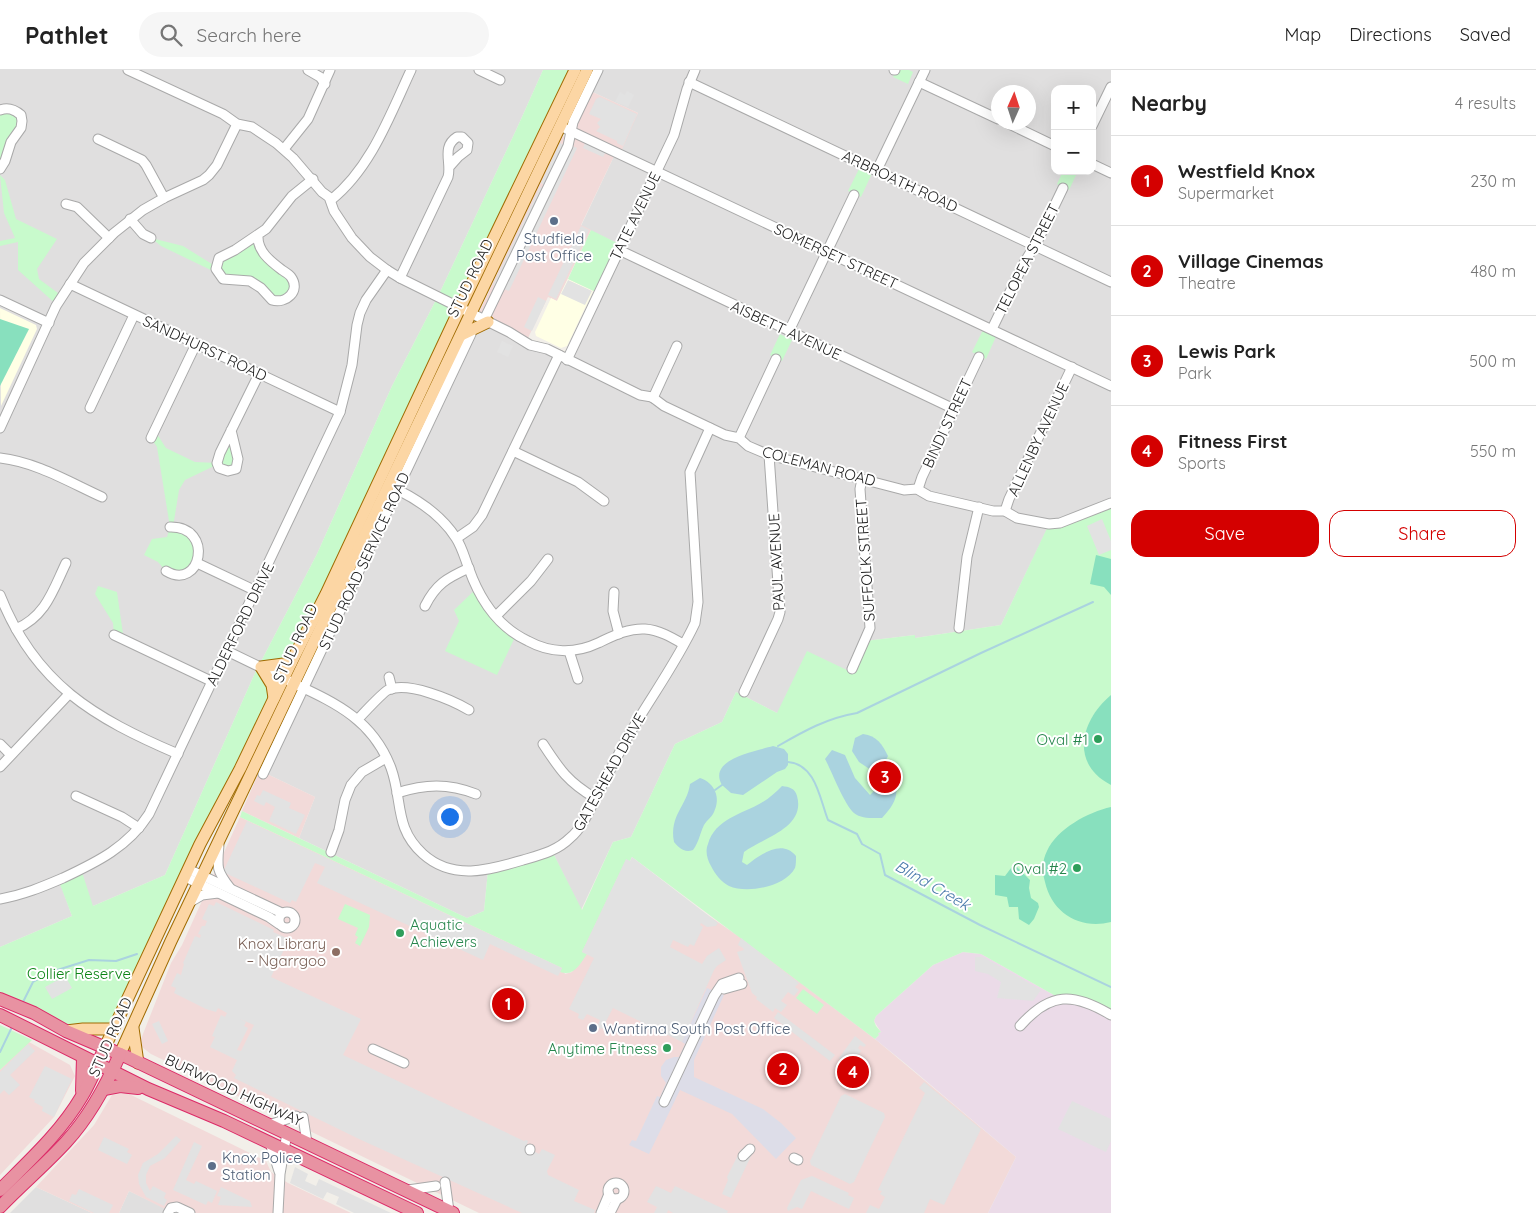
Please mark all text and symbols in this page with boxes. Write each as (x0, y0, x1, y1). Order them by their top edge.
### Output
search box (139, 12, 489, 57)
text: Pathlet (25, 20, 109, 50)
icon: search (157, 21, 185, 49)
text: Search here (197, 23, 301, 47)
text: Map (1284, 23, 1321, 46)
text: Directions (1349, 23, 1432, 46)
text: Saved (1460, 23, 1511, 46)
north arrow (991, 85, 1036, 130)
map controls (1051, 85, 1096, 175)
button: + (1051, 85, 1096, 130)
text: Nearby (1131, 90, 1207, 116)
text: 4 results (1455, 93, 1516, 113)
button: − (1051, 130, 1096, 175)
street label: ARBROATH ROAD (839, 146, 961, 216)
text: Westfield Knox (1178, 159, 1315, 183)
street label: TATE AVENUE (605, 169, 665, 263)
text: 1 (1144, 171, 1150, 191)
text: 230 m (1470, 171, 1516, 191)
text: Supermarket (1178, 183, 1274, 203)
street label: TELOPEA STREET (991, 200, 1063, 318)
marker: Studfield Post Office (548, 215, 560, 227)
street label: SOMERSET STREET (771, 219, 901, 293)
place label: Studfield Post Office (516, 229, 592, 265)
street label: STUD ROAD (443, 236, 497, 320)
text: Village Cinemas (1178, 249, 1323, 273)
text: 2 (1142, 261, 1152, 281)
text: 480 m (1470, 261, 1516, 281)
text: Theatre (1178, 273, 1236, 293)
street label: AISBETT AVENUE (728, 296, 844, 364)
street label: SANDHURST ROAD (140, 311, 270, 385)
text: Lewis Park (1178, 339, 1276, 363)
text: 3 (1143, 351, 1151, 371)
text: 500 m (1469, 351, 1516, 371)
text: Park (1178, 363, 1212, 383)
street label: BINDI STREET (918, 375, 976, 471)
street label: ALLENBY AVENUE (1003, 379, 1073, 499)
text: Fitness First (1178, 429, 1287, 453)
text: 4 (1142, 441, 1152, 461)
text: 550 m (1470, 441, 1516, 461)
street label: COLEMAN ROAD (760, 442, 878, 490)
text: Sports (1178, 453, 1226, 473)
street label: STUD ROAD SERVICE ROAD (314, 469, 414, 653)
street label: SUFFOLK STREET (851, 498, 879, 622)
button: Save (1131, 510, 1319, 557)
button: Share (1329, 510, 1516, 557)
street label: PAUL AVENUE (764, 513, 788, 611)
street label: ALDERFORD DRIVE (202, 559, 278, 689)
street label: STUD ROAD (268, 600, 322, 685)
street label: GATESHEAD DRIVE (569, 709, 649, 835)
place label: Oval #1 (1037, 730, 1088, 749)
marker: Oval #1 (1092, 733, 1104, 745)
pin: 3 (869, 758, 901, 796)
your location (437, 804, 463, 830)
water label: Blind Creek (892, 855, 975, 915)
place label: Oval #2 (1013, 859, 1067, 878)
marker: Oval #2 (1071, 862, 1083, 874)
place label: Aquatic Achievers (410, 915, 477, 951)
marker: Aquatic Achievers (394, 927, 406, 939)
place label: Knox Library – Ngarrgoo (238, 934, 326, 970)
marker: Knox Library – Ngarrgoo (330, 946, 342, 958)
park label: Collier Reserve (27, 964, 131, 983)
pin: 1 (492, 985, 524, 1023)
street label: STUD ROAD (84, 994, 136, 1080)
place label: Wantirna South Post Office (603, 1019, 791, 1038)
marker: Wantirna South Post Office (587, 1022, 599, 1034)
place label: Anytime Fitness (548, 1039, 657, 1058)
marker: Anytime Fitness (661, 1042, 673, 1054)
street label: BURWOOD HIGHWAY (162, 1050, 307, 1131)
pin: 2 (767, 1050, 799, 1088)
pin: 4 (837, 1053, 869, 1091)
place label: Knox Police Station (222, 1148, 302, 1184)
marker: Knox Police Station (206, 1160, 218, 1172)

